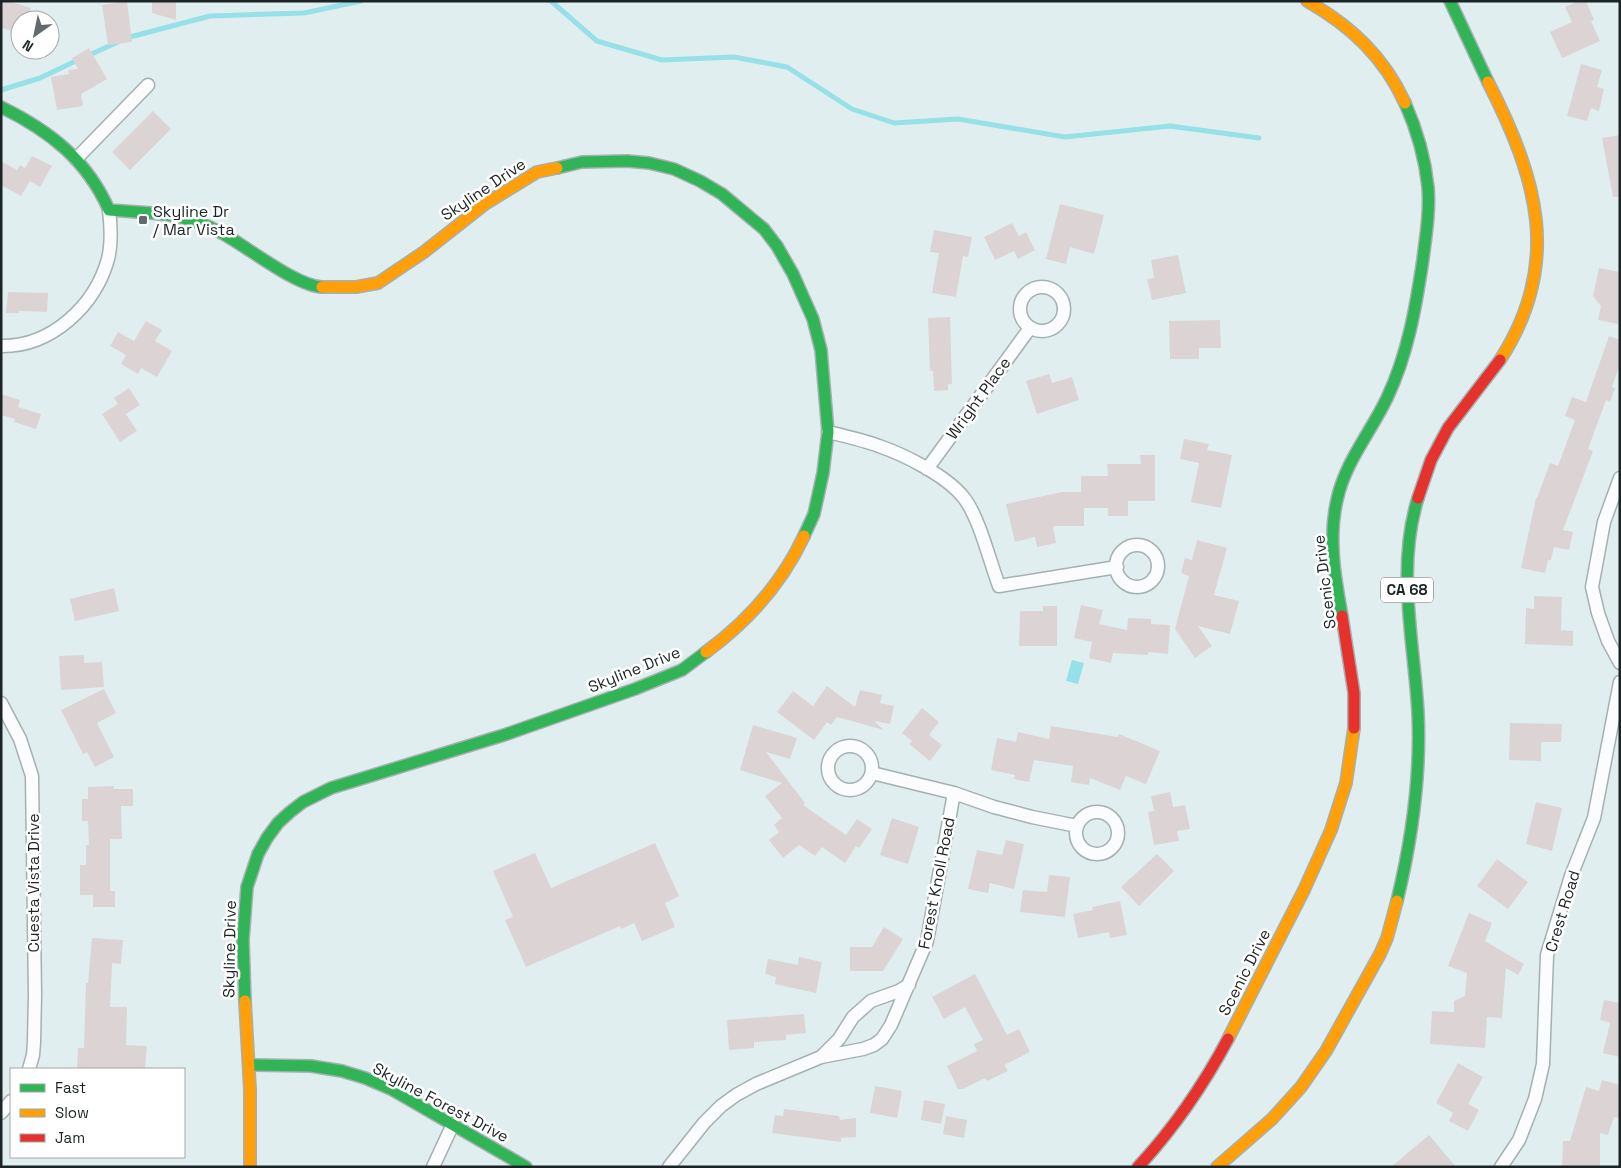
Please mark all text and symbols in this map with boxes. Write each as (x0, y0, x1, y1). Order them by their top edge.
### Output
north arrow (10, 10, 60, 60)
text: N (19, 36, 37, 56)
street label: Skyline Drive (437, 153, 530, 225)
place label: Skyline Dr / Mar Vista (153, 201, 235, 240)
marker: Skyline Dr / Mar Vista (137, 214, 149, 226)
street label: Wright Place (941, 353, 1015, 444)
street label: Scenic Drive (1308, 534, 1341, 630)
road number: CA 68 (1381, 578, 1433, 602)
street label: Skyline Drive (585, 641, 683, 698)
street label: Cuesta Vista Drive (23, 813, 44, 953)
street label: Forest Knoll Road (913, 815, 960, 951)
street label: Crest Road (1540, 868, 1585, 955)
street label: Skyline Drive (218, 900, 241, 998)
street label: Scenic Drive (1214, 925, 1275, 1019)
street label: Skyline Forest Drive (369, 1058, 512, 1147)
legend (10, 1068, 185, 1158)
text: Fast (55, 1078, 86, 1097)
text: Slow (55, 1103, 89, 1122)
text: Jam (55, 1128, 85, 1147)

